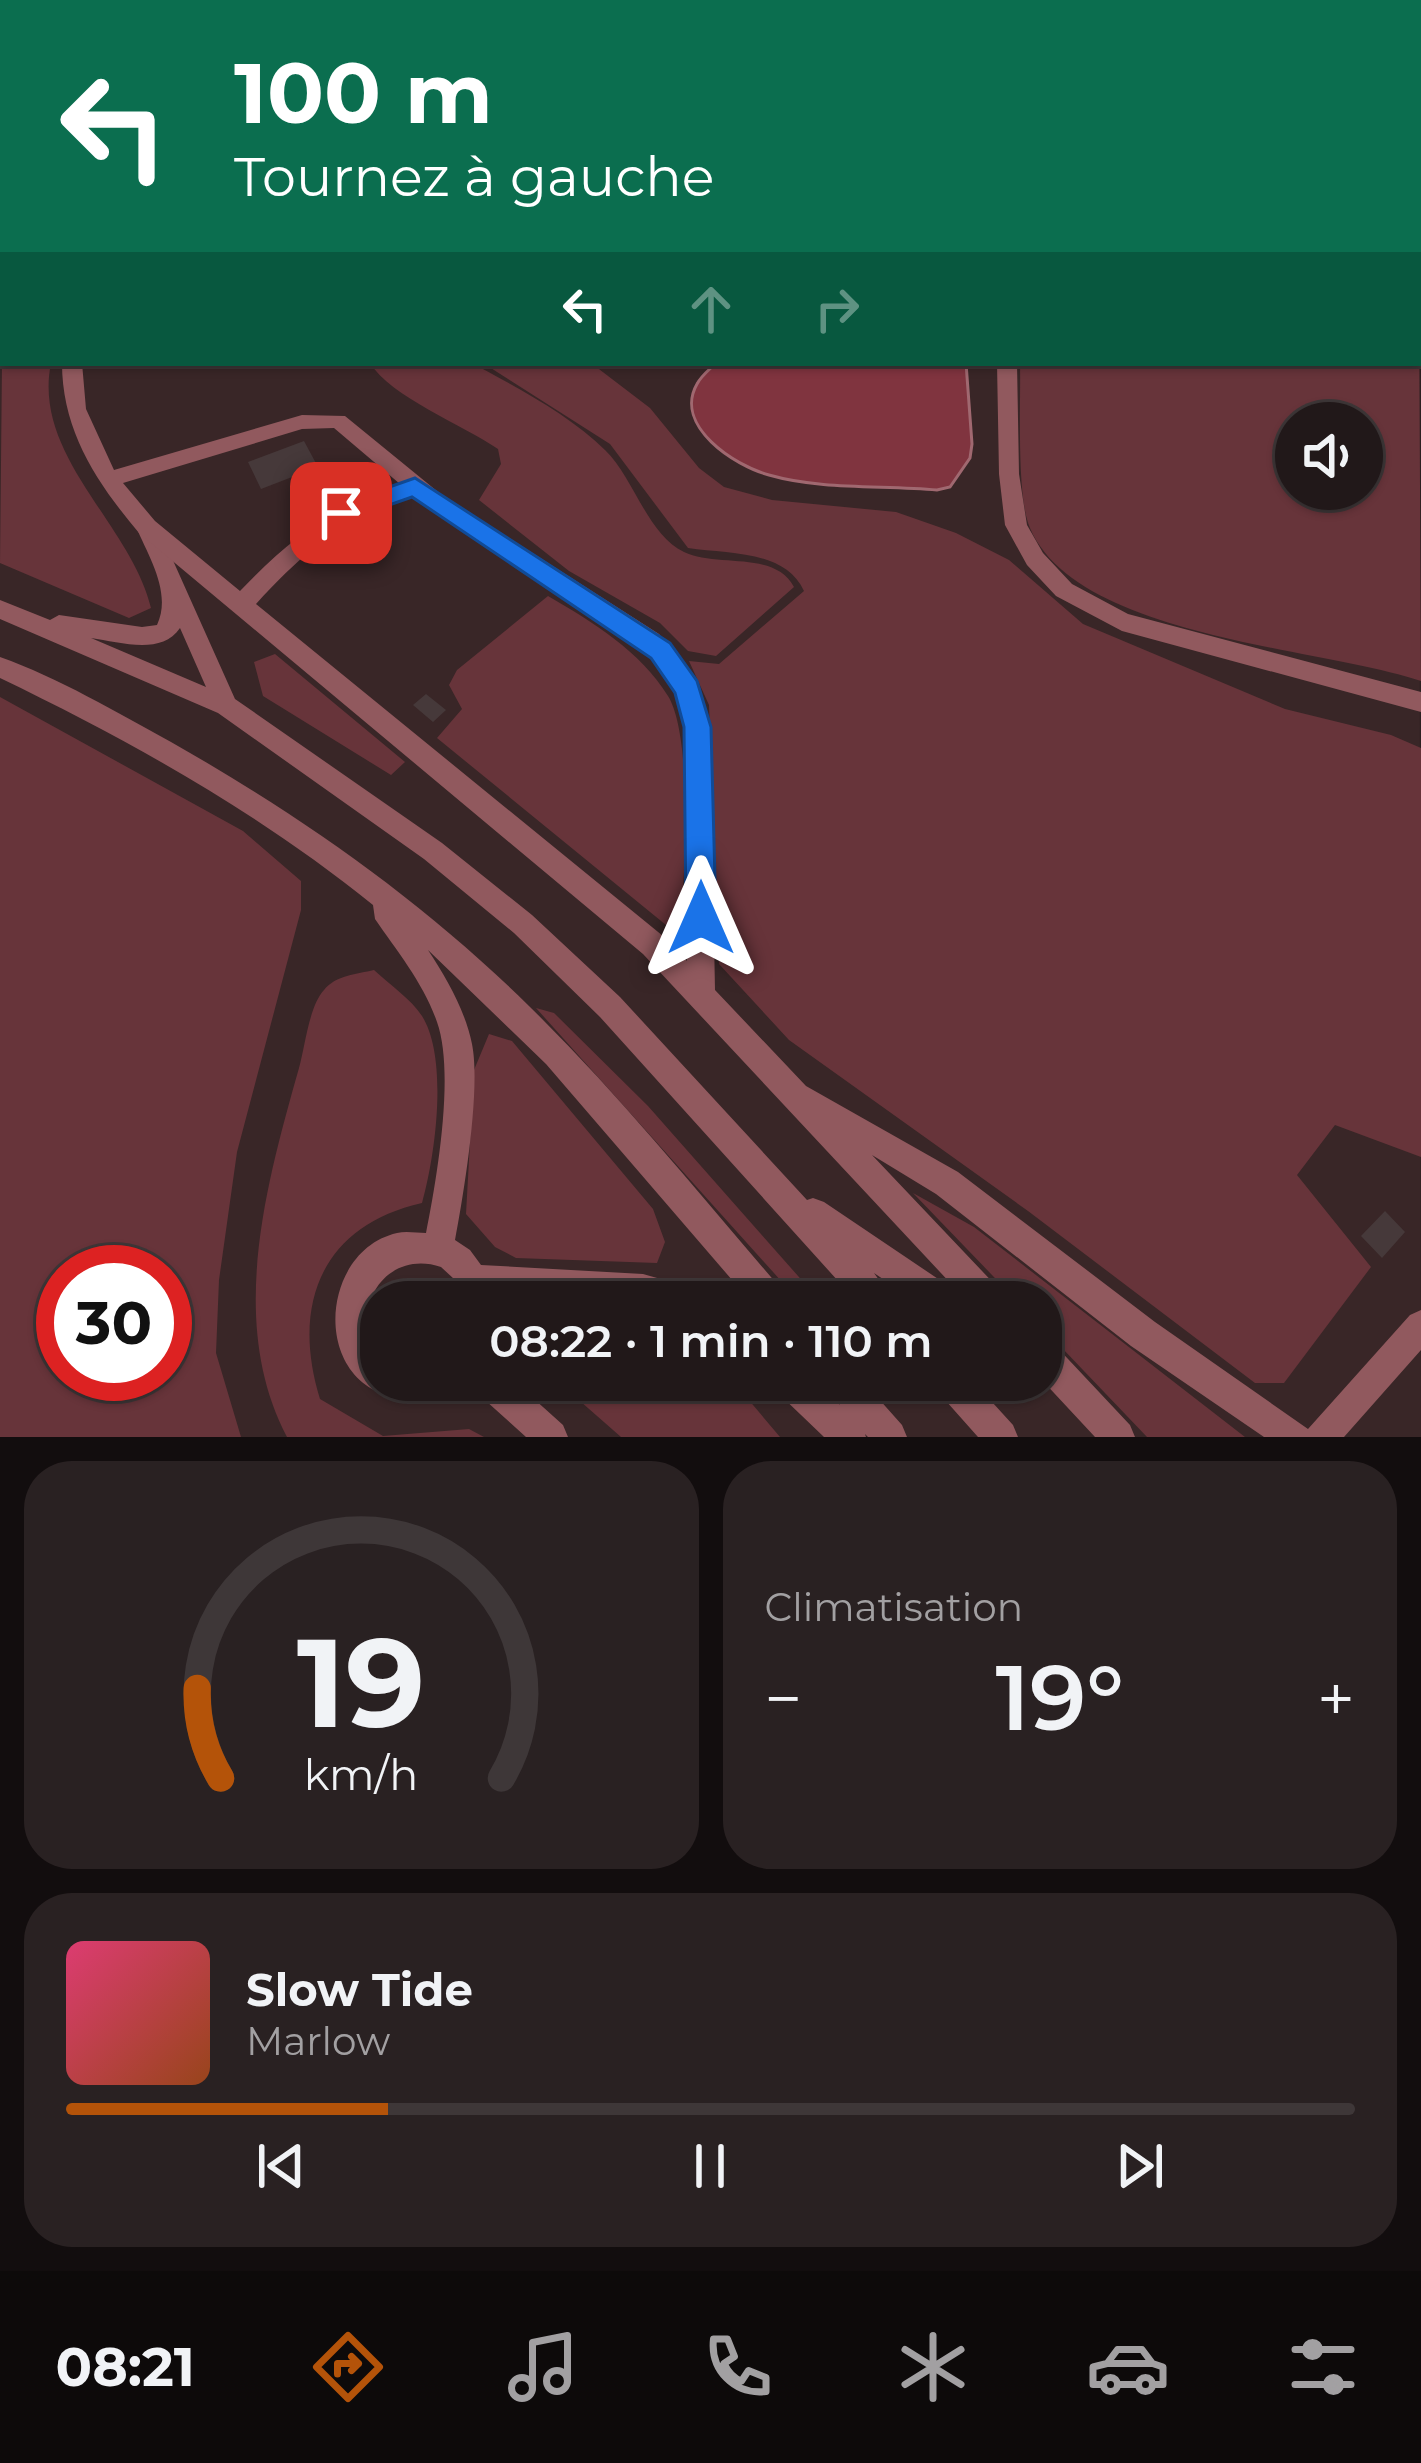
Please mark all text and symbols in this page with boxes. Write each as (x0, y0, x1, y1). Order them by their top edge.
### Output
text: 100 m (234, 42, 493, 144)
icon: left (36, 48, 192, 204)
text: Tournez à gauche (234, 144, 714, 210)
icon: left (552, 276, 618, 342)
icon: ahead (678, 276, 744, 342)
icon: right (804, 276, 870, 342)
map controls (1275, 402, 1383, 510)
button: sound (1275, 402, 1383, 510)
pin (290, 462, 392, 564)
icon: arrive (308, 480, 374, 546)
position arrow (638, 855, 764, 981)
speed limit sign: 30 (36, 1245, 192, 1401)
text: 08:22 · 1 min · 110 m (489, 1313, 933, 1368)
text: Climatisation (765, 1583, 1023, 1631)
text: 19 (297, 1606, 425, 1758)
text: 19° (996, 1643, 1124, 1753)
text: − (765, 1658, 802, 1739)
text: + (1317, 1658, 1355, 1739)
text: km/h (304, 1748, 418, 1801)
text: Slow Tide (246, 1962, 473, 2017)
text: Marlow (246, 2017, 390, 2065)
icon: previous (248, 2133, 314, 2199)
icon: pause (677, 2133, 743, 2199)
icon: next (1107, 2133, 1173, 2199)
icon: directions (306, 2325, 390, 2409)
icon: music (501, 2325, 585, 2409)
icon: phone (696, 2325, 780, 2409)
icon: climate (891, 2325, 975, 2409)
icon: car (1086, 2325, 1170, 2409)
icon: filters (1281, 2325, 1365, 2409)
text: 08:21 (56, 2334, 195, 2400)

